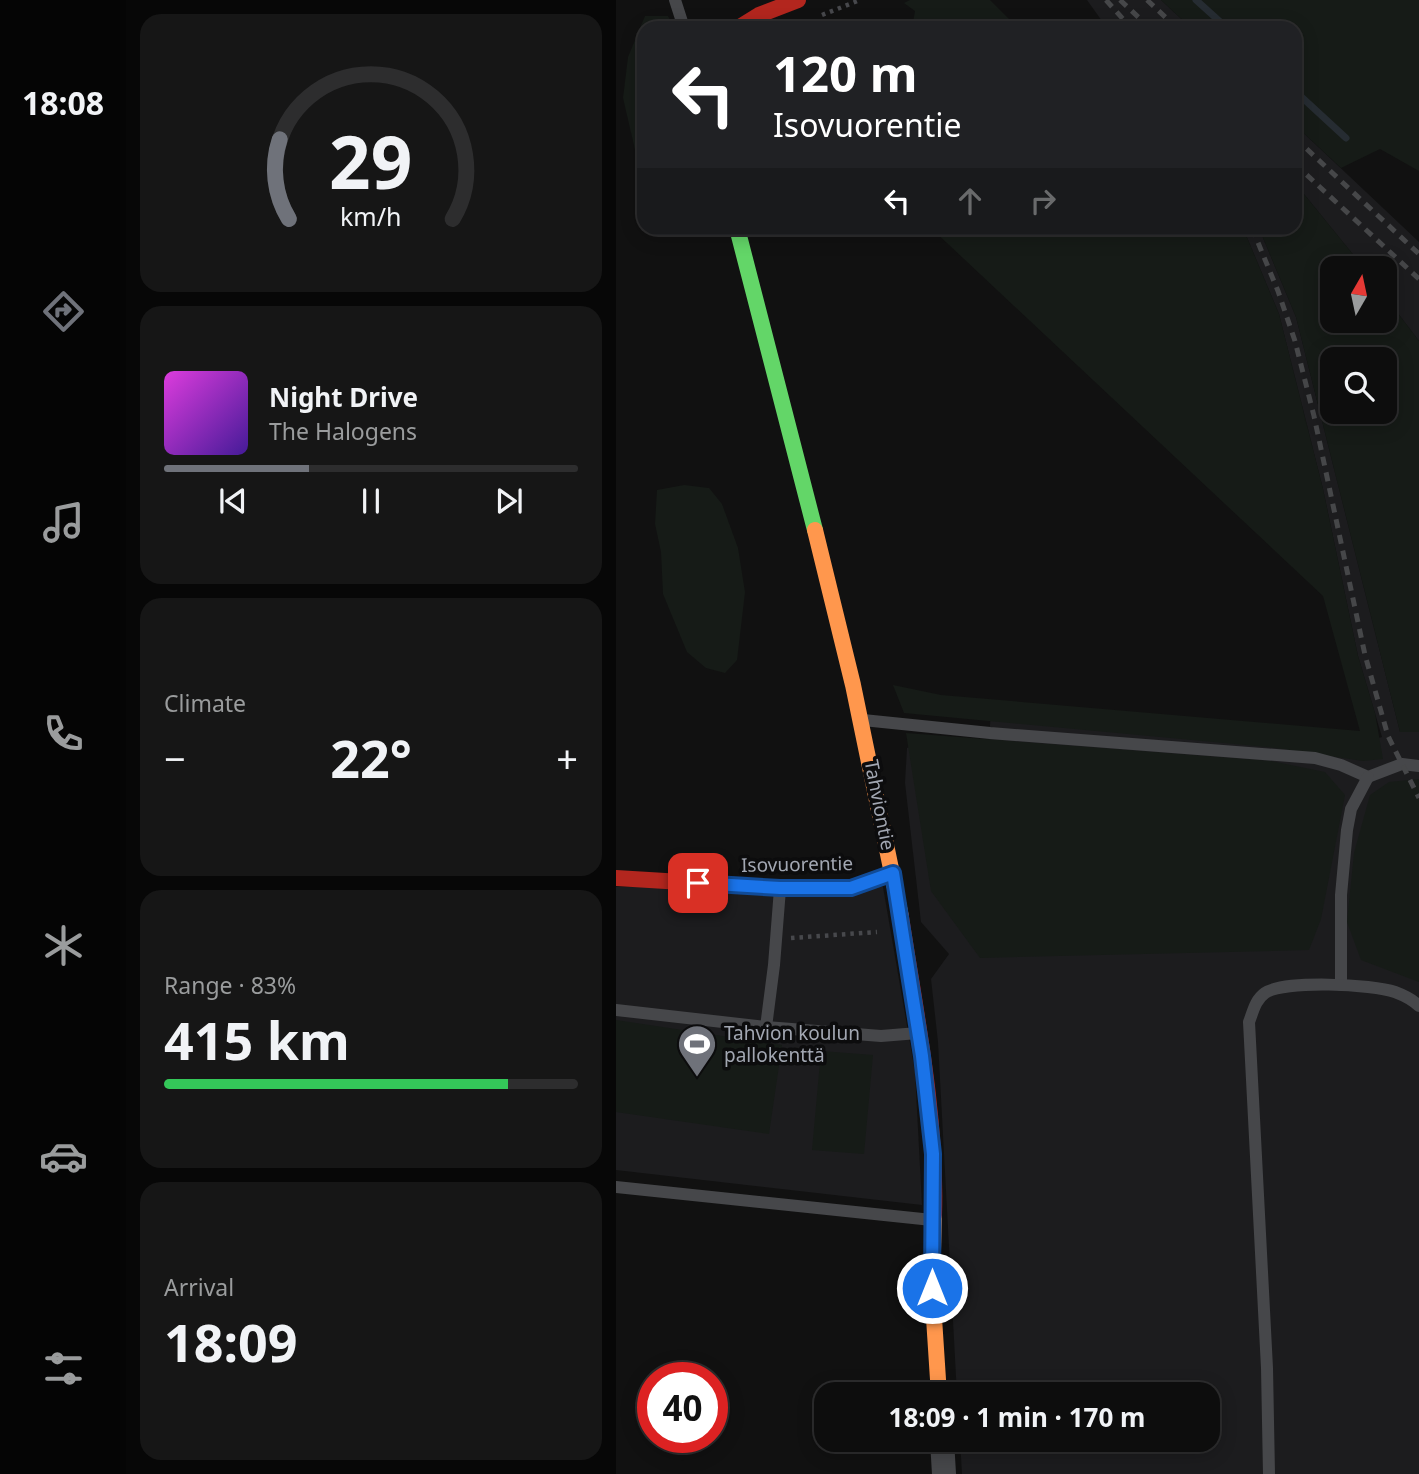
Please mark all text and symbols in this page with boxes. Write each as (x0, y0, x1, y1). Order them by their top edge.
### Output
text: 120 m (773, 40, 918, 106)
icon: left (658, 49, 749, 140)
text: 18:08 (22, 81, 104, 124)
text: Isovuorentie (773, 103, 962, 146)
text: 29 (329, 111, 413, 210)
icon: left (878, 182, 916, 220)
icon: ahead (951, 182, 989, 220)
icon: right (1024, 182, 1062, 220)
text: km/h (340, 199, 402, 233)
north arrow (1320, 256, 1396, 332)
map controls (1320, 256, 1397, 424)
icon: directions (39, 287, 88, 336)
button: search (1320, 347, 1397, 424)
text: Night Drive (269, 379, 418, 415)
text: The Halogens (269, 415, 417, 447)
icon: previous (214, 482, 252, 520)
icon: pause (352, 482, 390, 520)
icon: next (490, 482, 528, 520)
icon: music (39, 498, 88, 547)
text: Climate (164, 687, 246, 719)
icon: phone (39, 709, 88, 758)
text: 22° (330, 722, 412, 793)
text: − (164, 732, 186, 784)
text: + (556, 732, 578, 784)
street label: Tahviontie (858, 758, 902, 852)
street label: Isovuorentie (741, 850, 853, 878)
pin (668, 853, 728, 913)
icon: arrive (679, 864, 717, 902)
icon: climate (39, 921, 88, 970)
text: Range · 83% (164, 969, 296, 1001)
text: 415 km (164, 1004, 350, 1075)
place label: Tahvion koulun pallokenttä (724, 1020, 860, 1068)
sports icon: Tahvion koulun pallokenttä (676, 1023, 718, 1078)
icon: car (39, 1132, 88, 1181)
position arrow (895, 1251, 969, 1325)
text: Arrival (164, 1271, 234, 1303)
text: 18:09 (164, 1306, 298, 1377)
icon: filters (39, 1344, 88, 1393)
speed limit sign: 40 (637, 1362, 728, 1453)
text: 18:09 · 1 min · 170 m (889, 1399, 1145, 1435)

